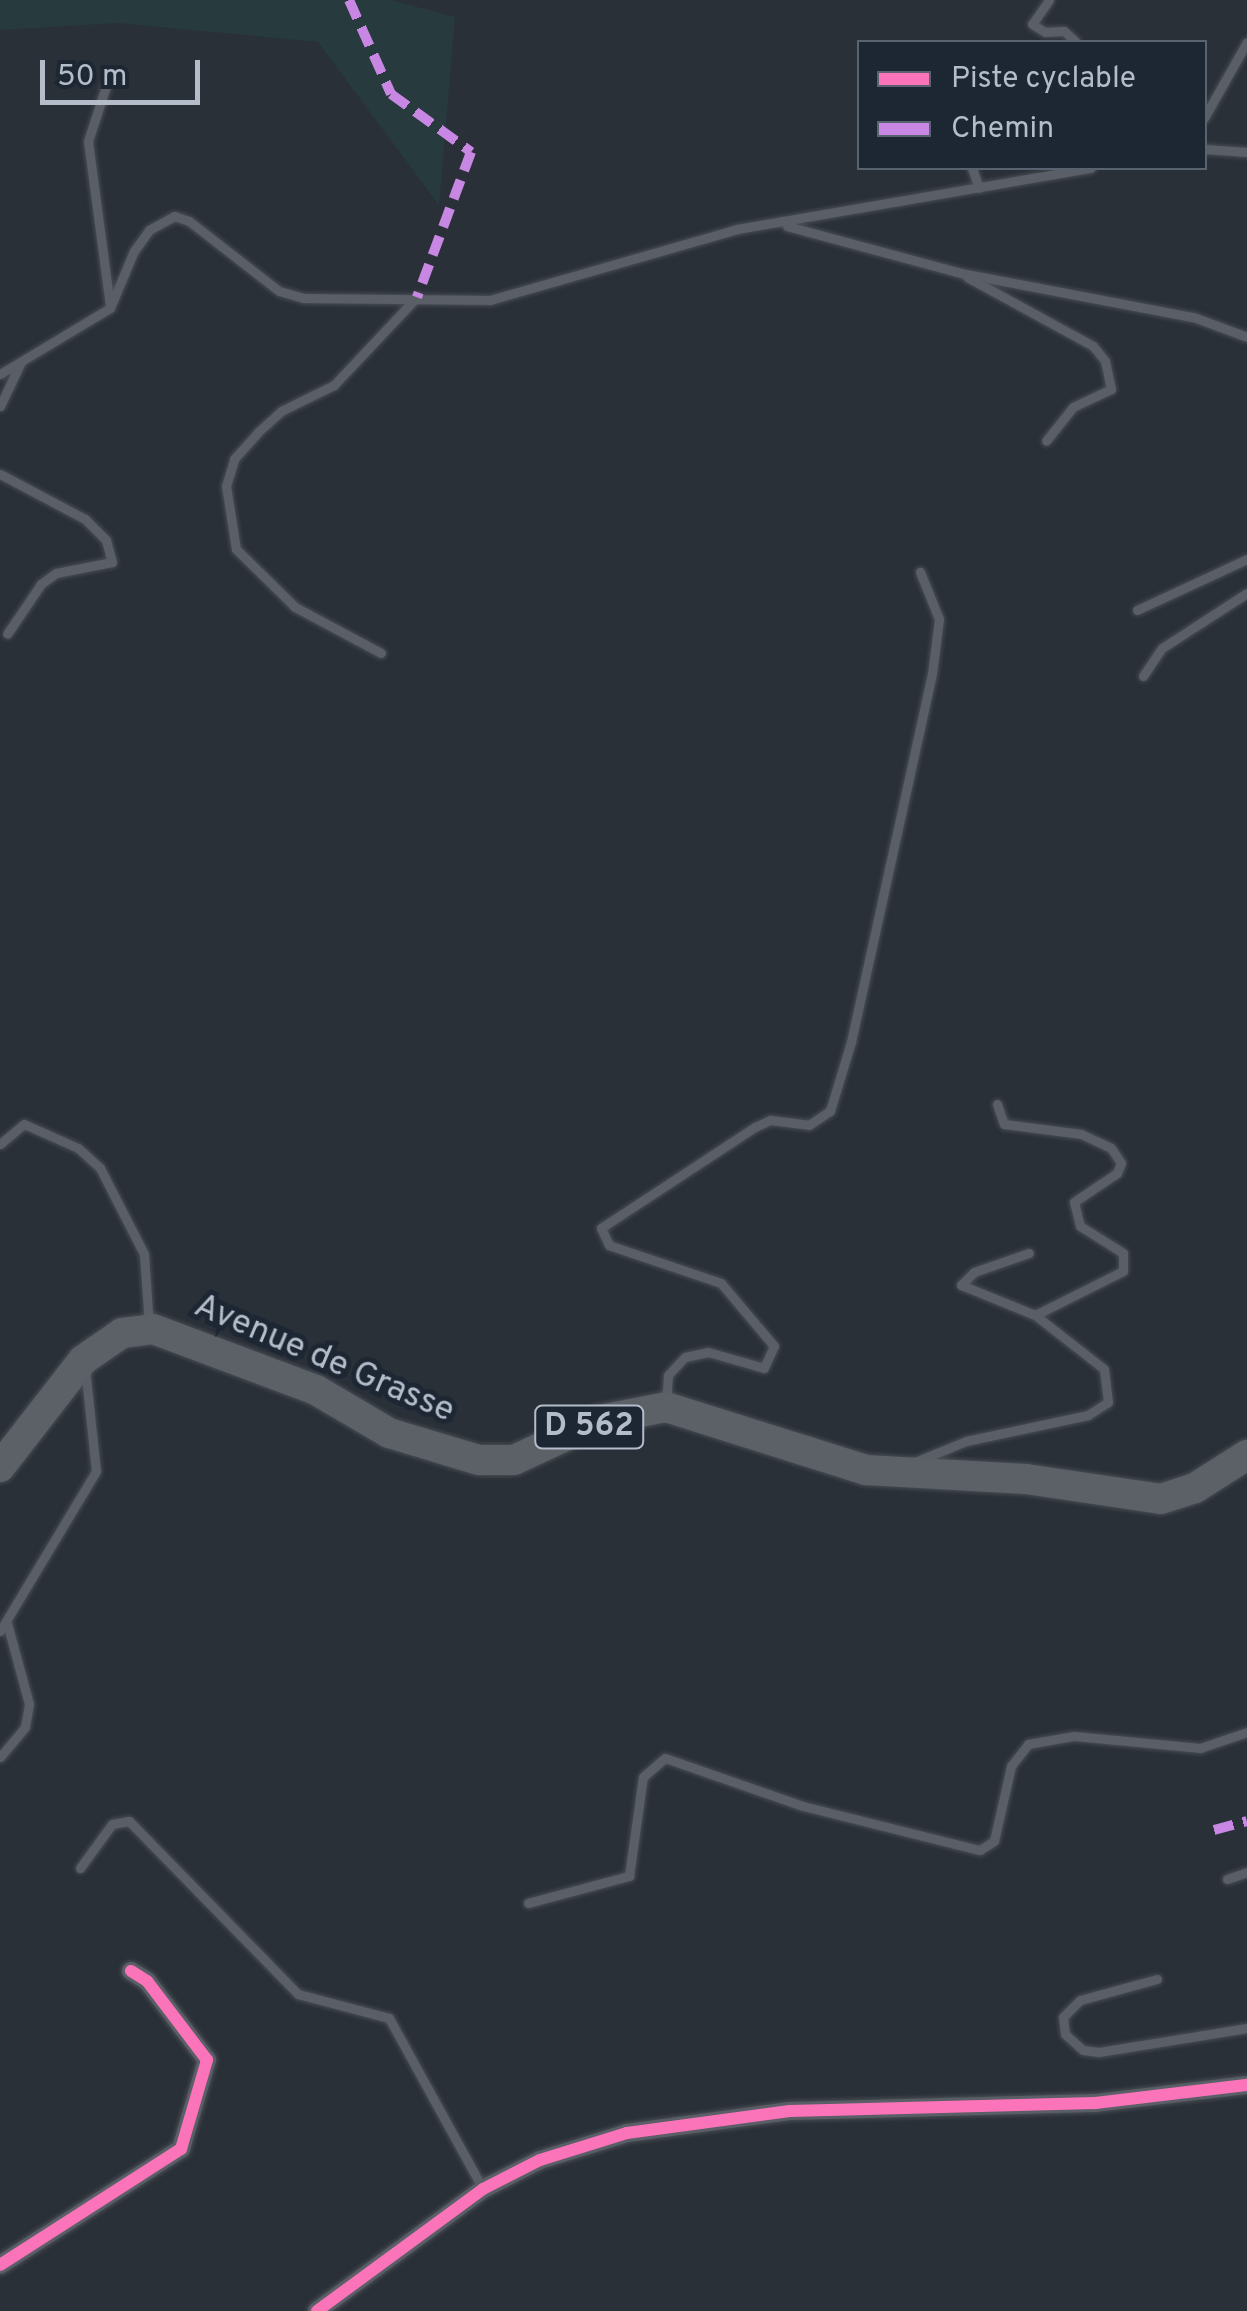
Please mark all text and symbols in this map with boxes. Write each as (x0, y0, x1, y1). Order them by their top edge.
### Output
scale bar (45, 40, 205, 102)
legend (857, 40, 1207, 170)
text: 50 m (57, 59, 127, 96)
text: Piste cyclable (951, 61, 1136, 98)
text: Chemin (951, 111, 1054, 148)
street label: Avenue de Grasse (188, 1285, 460, 1433)
road number: D 562 (534, 1400, 644, 1454)

